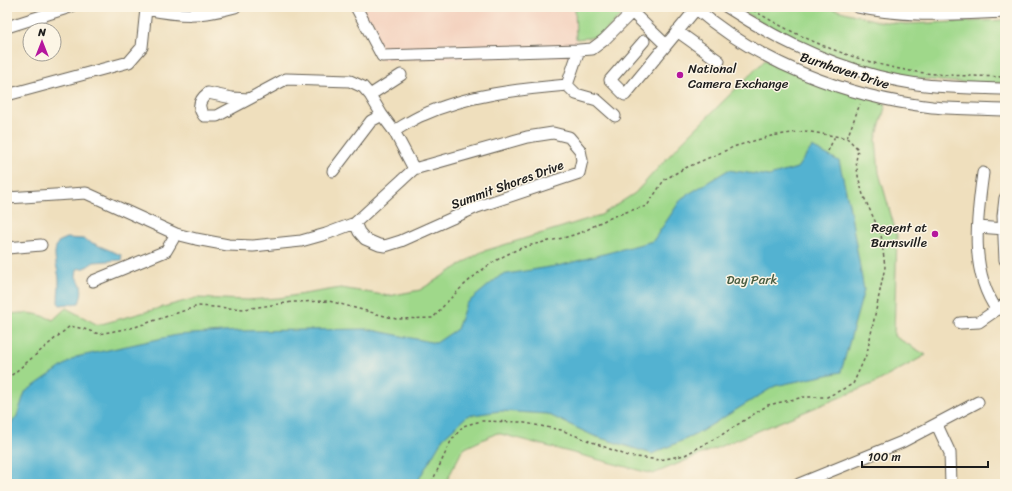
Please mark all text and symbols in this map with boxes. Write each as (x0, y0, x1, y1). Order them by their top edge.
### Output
north arrow (22, 22, 62, 62)
text: N (37, 23, 46, 42)
street label: Burnhaven Drive (797, 45, 893, 96)
place label: National Camera Exchange (688, 57, 789, 95)
marker: National Camera Exchange (675, 70, 685, 80)
street label: Summit Shores Drive (448, 153, 567, 216)
place label: Regent at Burnsville (871, 216, 927, 254)
marker: Regent at Burnsville (930, 229, 940, 239)
park label: Day Park (727, 268, 778, 291)
scale bar (862, 443, 988, 469)
text: 100 m (868, 446, 901, 468)

